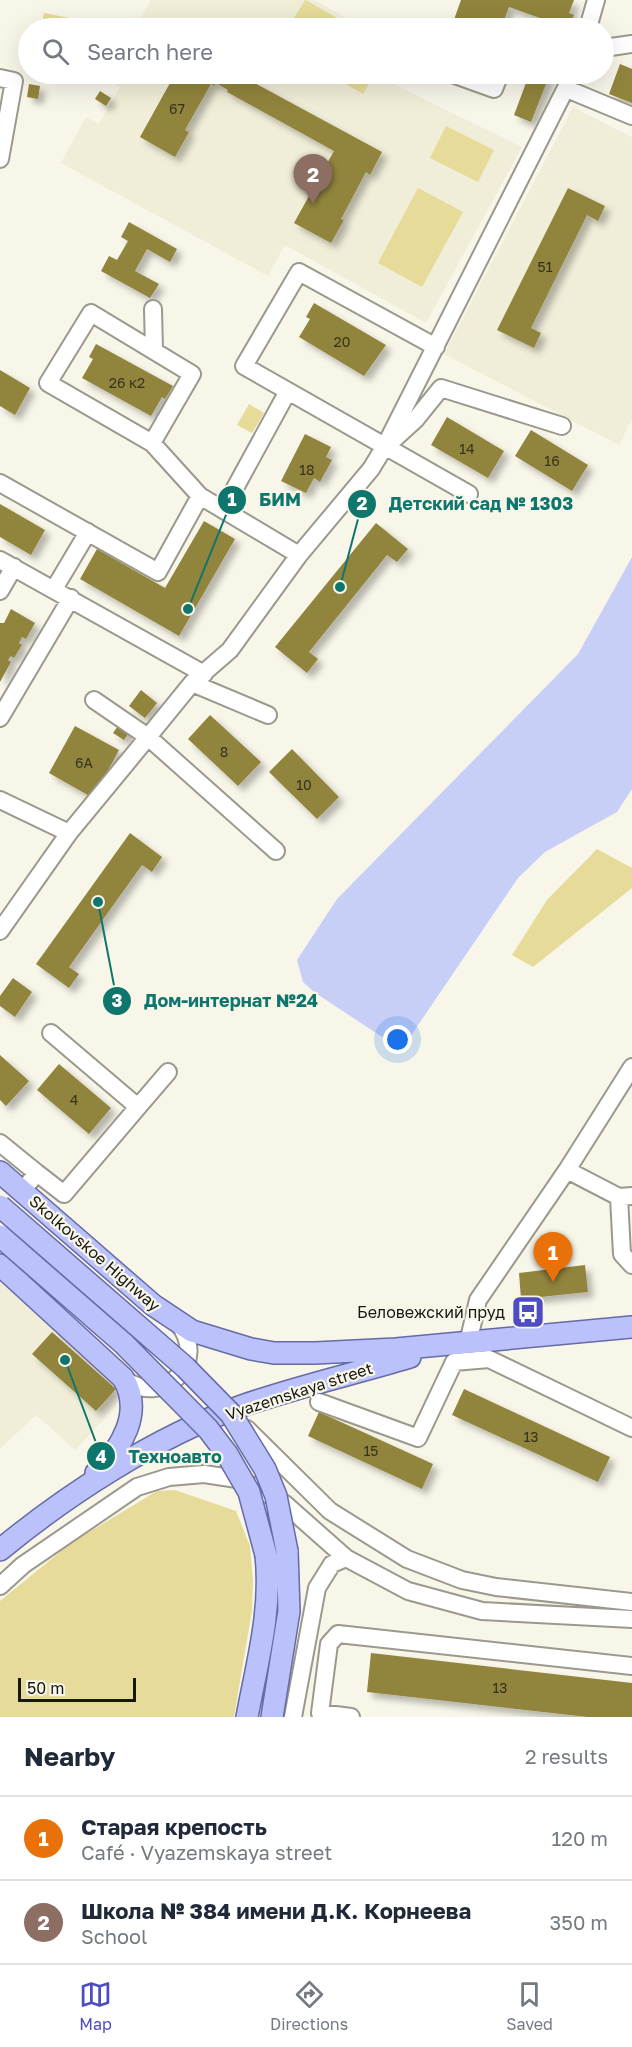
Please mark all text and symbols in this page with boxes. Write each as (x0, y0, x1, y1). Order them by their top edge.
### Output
search box (18, 18, 614, 84)
icon: search (39, 35, 72, 68)
text: Search here (87, 38, 213, 65)
house number: 67 (169, 100, 185, 117)
pin: 2 (294, 154, 332, 204)
house number: 51 (538, 258, 553, 275)
house number: 20 (334, 333, 350, 350)
house number: 26 к2 (109, 374, 145, 391)
house number: 14 (459, 440, 475, 457)
house number: 16 (544, 452, 560, 469)
house number: 18 (299, 461, 315, 478)
callout: БИМ (217, 482, 313, 518)
callout: Детский сад № 1303 (347, 486, 585, 522)
text: 1 (227, 488, 237, 510)
text: БИМ (259, 488, 301, 510)
text: 2 (357, 492, 368, 514)
text: Детский сад № 1303 (389, 492, 573, 514)
house number: 8 (220, 743, 228, 760)
house number: 6А (75, 754, 94, 771)
house number: 10 (296, 776, 312, 793)
callout: Дом-интернат №24 (102, 983, 330, 1019)
text: 3 (112, 989, 123, 1011)
text: Дом-интернат №24 (144, 989, 318, 1011)
your location (383, 1025, 412, 1054)
house number: 4 (70, 1091, 78, 1108)
street label: Skolkovskoe Highway (25, 1191, 165, 1315)
pin: 1 (534, 1232, 572, 1282)
bus stop icon: Беловежский пруд (510, 1294, 546, 1330)
place label: Беловежский пруд (357, 1302, 505, 1322)
street label: Vyazemskaya street (223, 1358, 375, 1424)
house number: 13 (524, 1428, 538, 1445)
callout: Техноавто (86, 1438, 234, 1474)
house number: 15 (364, 1442, 378, 1459)
text: 4 (95, 1445, 107, 1467)
text: Техноавто (128, 1445, 222, 1467)
scale bar (18, 1675, 136, 1702)
text: 50 m (27, 1678, 64, 1698)
house number: 13 (493, 1679, 507, 1696)
text: Nearby (24, 1741, 115, 1772)
text: 2 results (525, 1744, 608, 1768)
text: Старая крепость (81, 1813, 267, 1840)
text: 1 (38, 1826, 49, 1850)
text: 120 m (552, 1826, 608, 1850)
text: Café · Vyazemskaya street (81, 1840, 332, 1864)
text: Школа № 384 имени Д.К. Корнеева (81, 1897, 471, 1924)
text: 2 (37, 1910, 50, 1934)
text: 350 m (550, 1910, 608, 1934)
text: School (81, 1924, 147, 1948)
tab: Map (79, 1978, 112, 2034)
tab: Directions (270, 1978, 348, 2034)
tab: Saved (506, 1978, 553, 2034)

